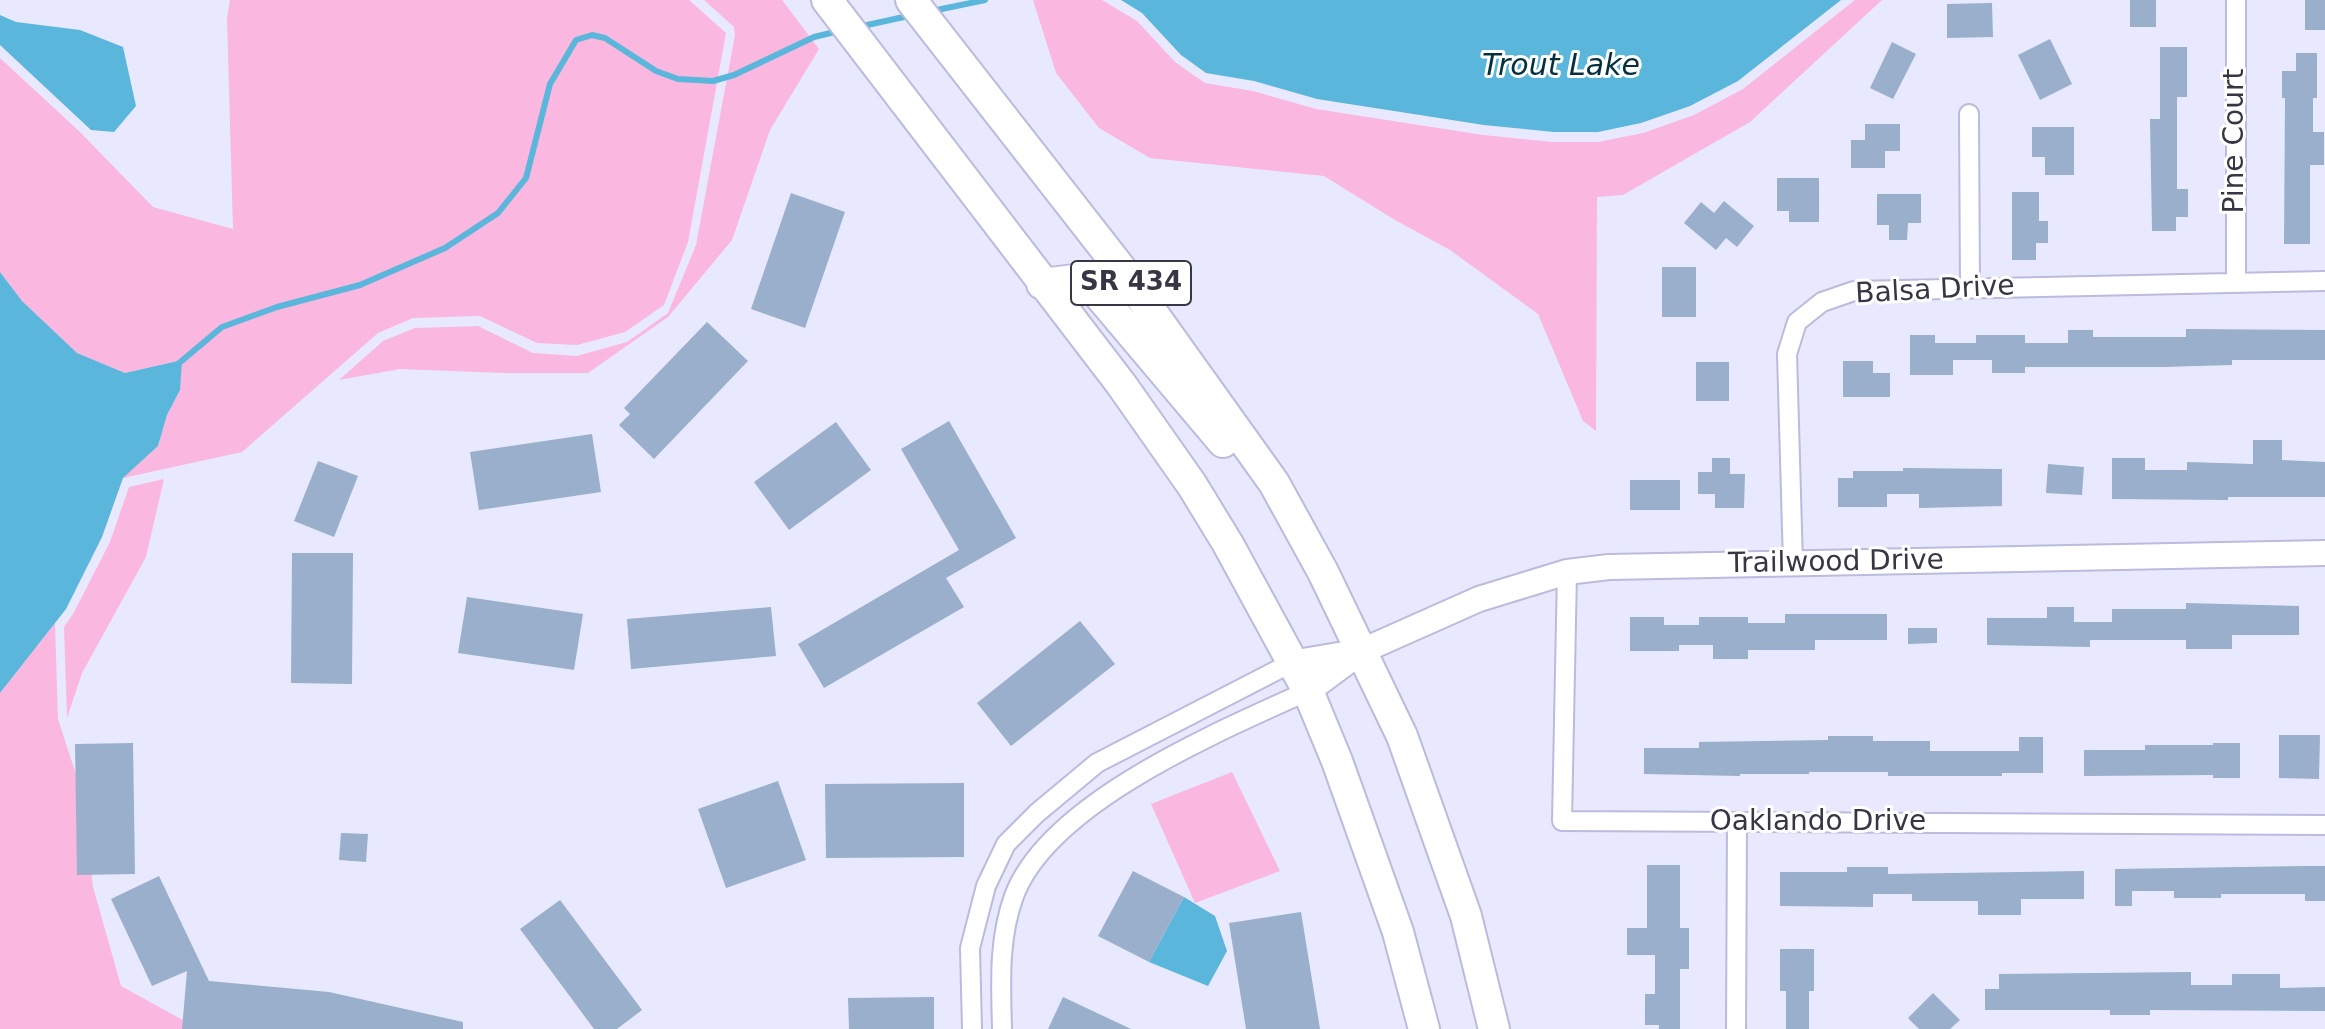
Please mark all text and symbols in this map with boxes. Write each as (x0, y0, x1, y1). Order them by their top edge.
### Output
water label: Trout Lake (1482, 49, 1640, 85)
street label: Pine Court (2219, 69, 2253, 213)
road number: SR 434 (1071, 261, 1191, 305)
street label: Balsa Drive (1855, 270, 2015, 312)
street label: Trailwood Drive (1728, 544, 1944, 582)
street label: Oaklando Drive (1710, 806, 1926, 840)

